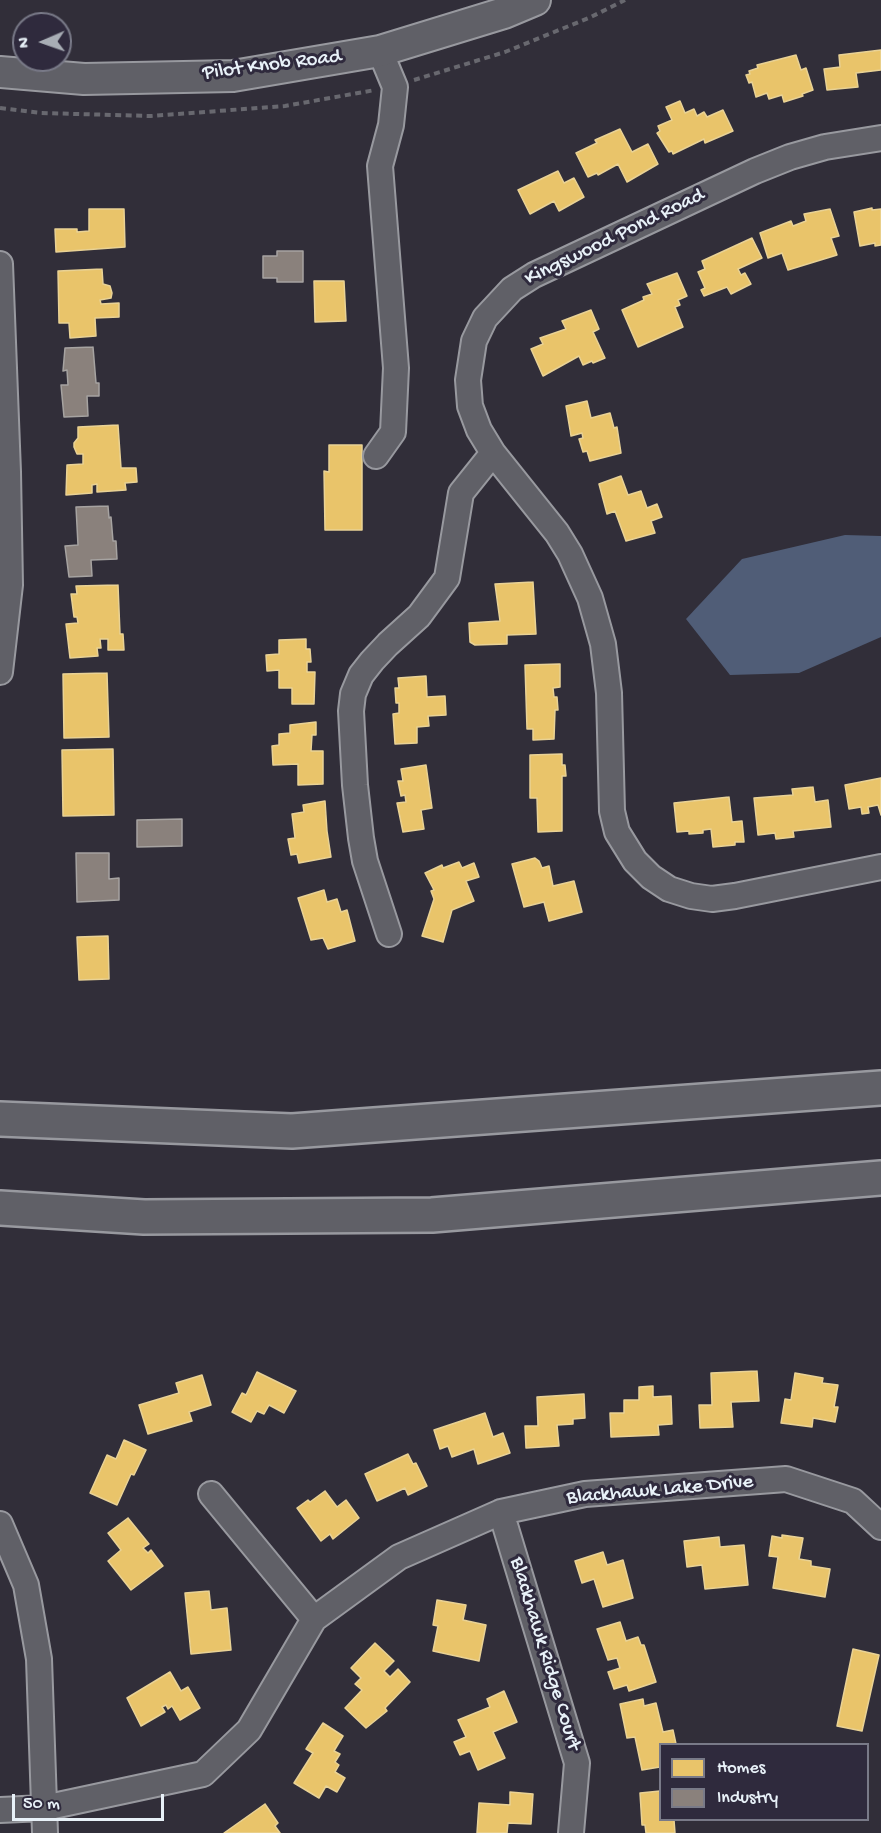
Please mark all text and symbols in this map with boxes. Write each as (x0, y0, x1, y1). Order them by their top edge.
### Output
north arrow (12, 12, 72, 72)
text: N (16, 37, 35, 48)
street label: Pilot Knob Road (201, 45, 343, 87)
street label: Kingswood Pond Road (521, 184, 709, 292)
street label: Blackhawk Lake Drive (566, 1470, 754, 1512)
street label: Blackhawk Ridge Court (503, 1554, 585, 1754)
legend (659, 1743, 869, 1821)
text: Homes (717, 1758, 765, 1779)
scale bar (15, 1782, 166, 1820)
text: Industry (717, 1788, 778, 1809)
text: 50 m (23, 1794, 60, 1815)

